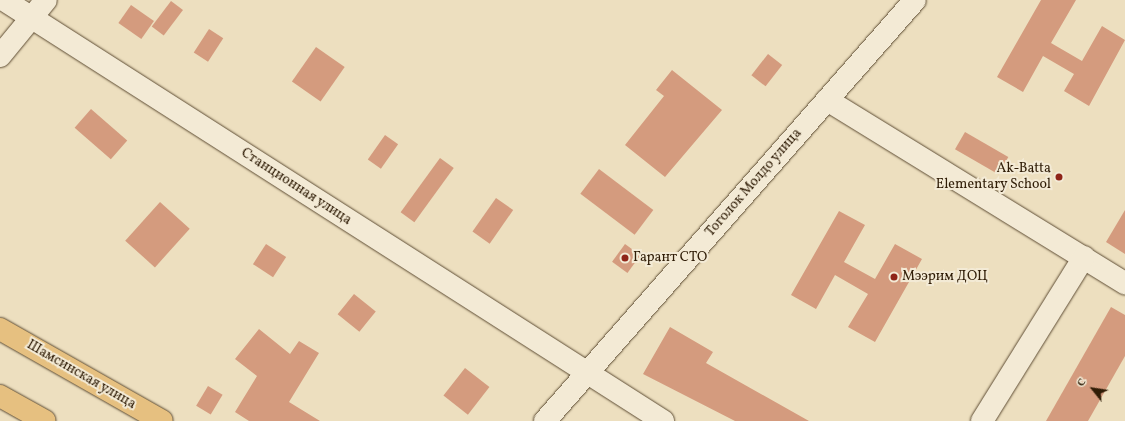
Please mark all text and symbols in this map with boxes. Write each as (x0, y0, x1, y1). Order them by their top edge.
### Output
street label: Тоголок Молдо улица (702, 125, 806, 241)
street label: Станционная улица (237, 145, 355, 229)
place label: Ak-Batta Elementary School (935, 161, 1051, 194)
marker: Ak-Batta Elementary School (1054, 172, 1064, 182)
place label: Гарант СТО (633, 250, 707, 266)
marker: Гарант СТО (620, 253, 630, 263)
place label: Мээрим ДОЦ (902, 269, 988, 285)
marker: Мээрим ДОЦ (889, 272, 899, 282)
street label: Шамсинская улица (23, 337, 139, 413)
north arrow (1073, 369, 1113, 409)
text: С (1074, 376, 1090, 390)

